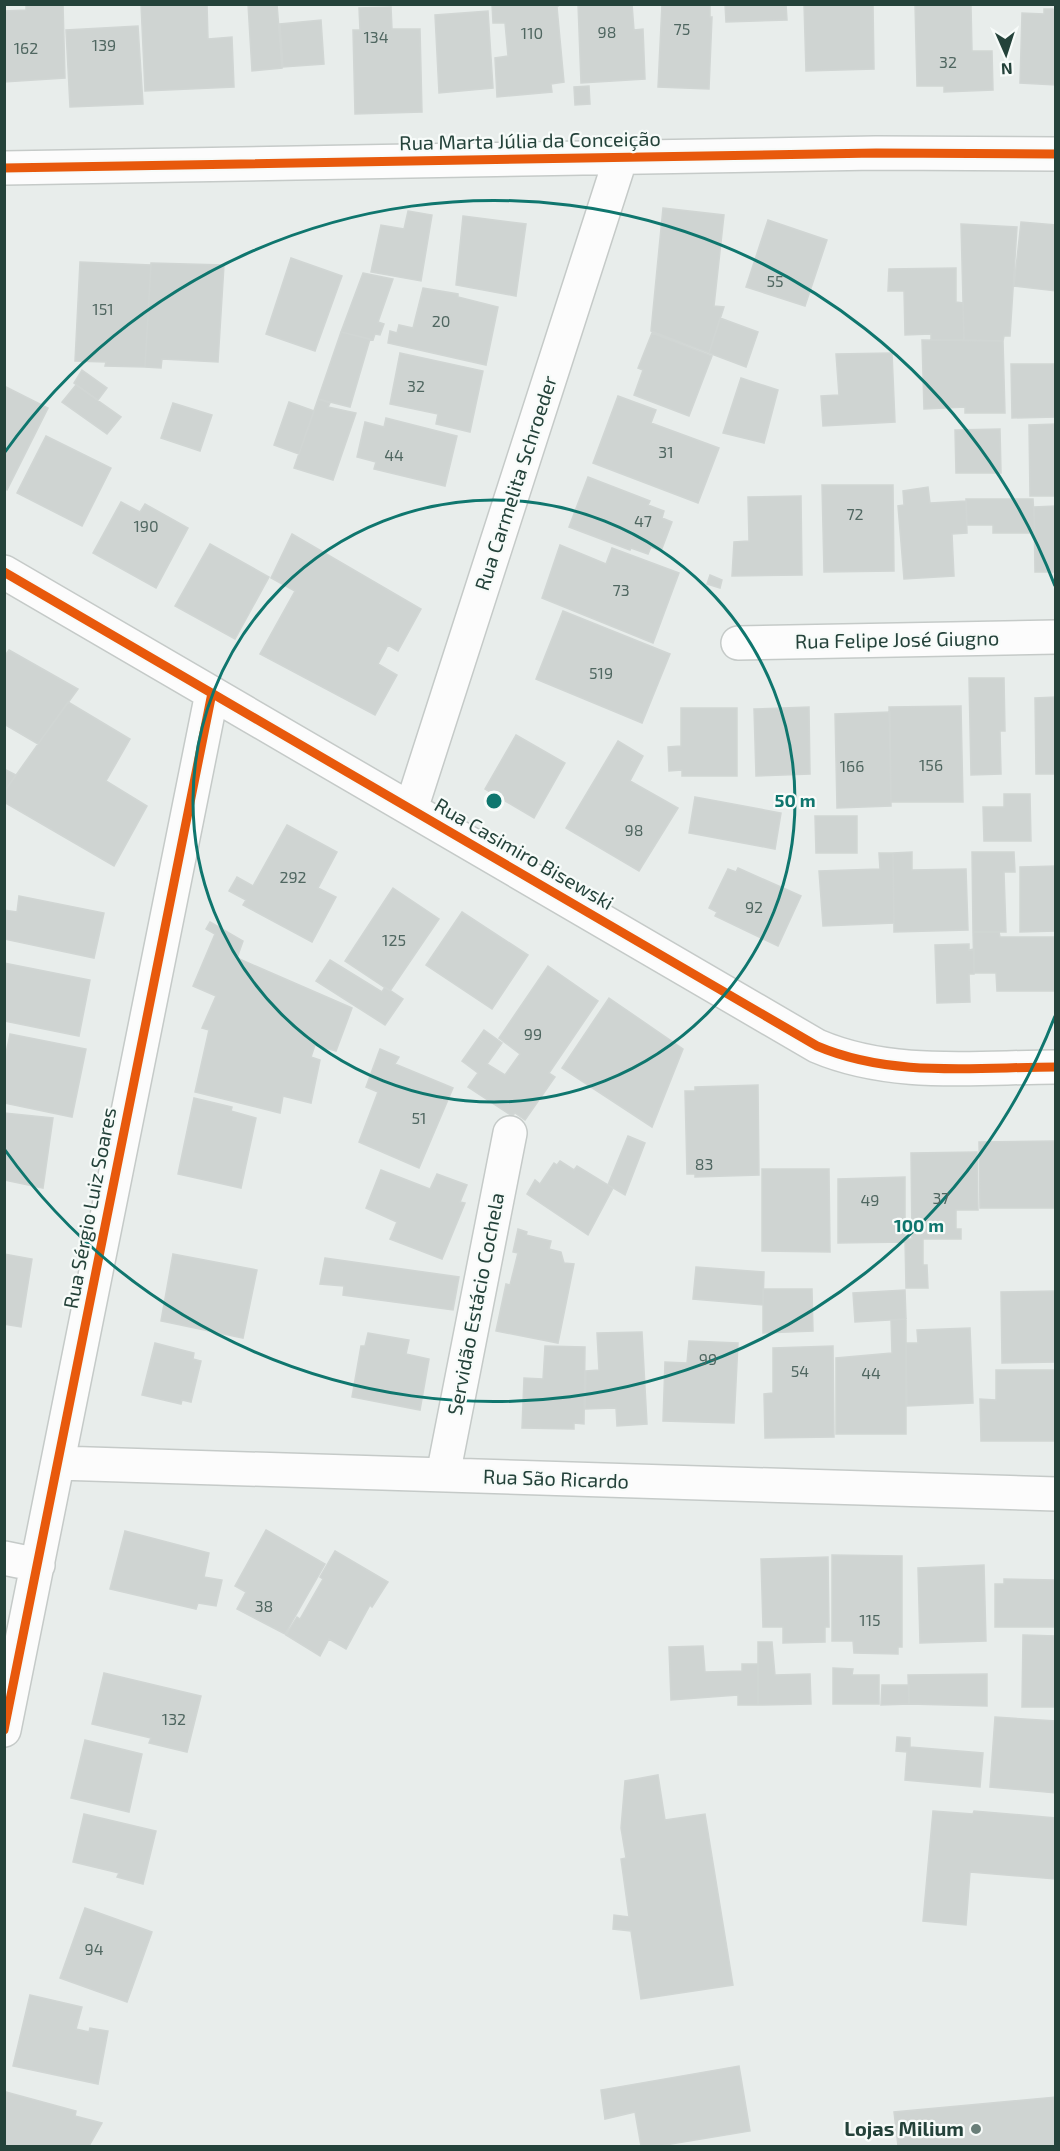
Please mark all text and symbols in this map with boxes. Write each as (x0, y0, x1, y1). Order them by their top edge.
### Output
house number: 75 (674, 19, 690, 38)
house number: 98 (598, 22, 616, 41)
house number: 110 (521, 23, 543, 42)
north arrow (976, 24, 1036, 84)
house number: 134 (363, 27, 389, 46)
house number: 139 (92, 35, 116, 54)
house number: 162 (14, 38, 38, 57)
house number: 32 (939, 52, 957, 71)
text: N (1001, 60, 1013, 79)
street label: Rua Marta Júlia da Conceição (399, 126, 661, 155)
house number: 55 (766, 271, 784, 290)
house number: 151 (92, 299, 114, 318)
house number: 20 (432, 311, 450, 330)
street label: Rua Carmelita Schroeder (469, 372, 561, 593)
house number: 32 (407, 376, 425, 395)
house number: 31 (658, 442, 674, 461)
house number: 44 (384, 445, 404, 464)
house number: 72 (846, 504, 864, 523)
house number: 47 (634, 511, 652, 530)
house number: 190 (133, 516, 159, 535)
house number: 73 (612, 580, 630, 599)
street label: Rua Felipe José Giugno (795, 625, 999, 653)
house number: 519 (589, 663, 613, 682)
house number: 156 (919, 755, 943, 774)
house number: 166 (840, 756, 864, 775)
text: 50 m (774, 789, 816, 811)
centre of rings (484, 791, 504, 811)
street label: Rua Casimiro Bisewski (431, 792, 618, 914)
house number: 98 (625, 820, 643, 839)
house number: 292 (279, 867, 307, 886)
house number: 92 (745, 897, 763, 916)
house number: 125 (382, 930, 406, 949)
house number: 99 (524, 1024, 542, 1043)
street label: Rua Sérgio Luiz Soares (58, 1105, 120, 1311)
house number: 51 (412, 1108, 426, 1127)
house number: 83 (695, 1154, 713, 1173)
house number: 37 (932, 1188, 950, 1207)
house number: 49 (861, 1190, 880, 1209)
street label: Servidão Estácio Cochela (442, 1191, 508, 1417)
text: 100 m (894, 1214, 944, 1236)
house number: 99 (699, 1349, 717, 1368)
house number: 54 (791, 1361, 809, 1380)
house number: 44 (861, 1363, 881, 1382)
street label: Rua São Ricardo (483, 1463, 629, 1493)
house number: 38 (255, 1596, 273, 1615)
house number: 115 (859, 1610, 881, 1629)
house number: 132 (162, 1709, 186, 1728)
house number: 94 (85, 1939, 104, 1958)
place label: Lojas Milium (844, 2116, 964, 2140)
marker: Lojas Milium (969, 2122, 983, 2136)

